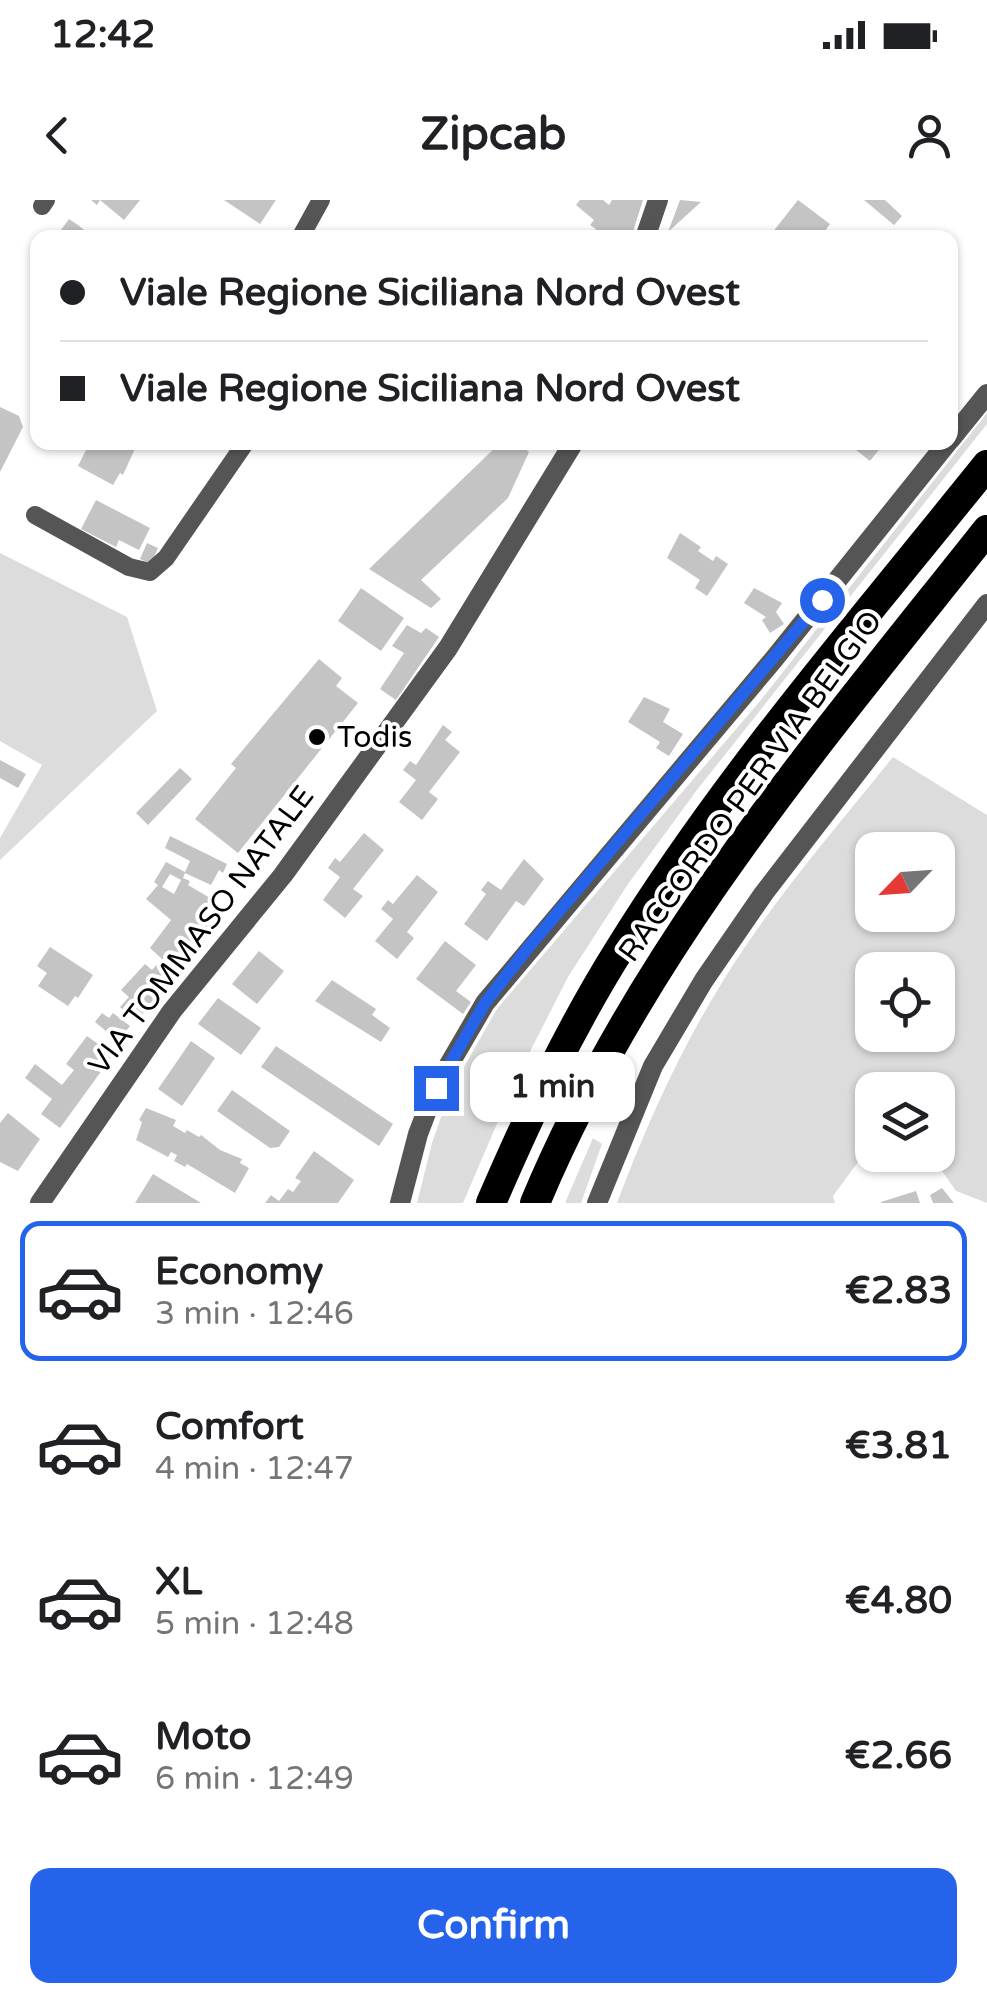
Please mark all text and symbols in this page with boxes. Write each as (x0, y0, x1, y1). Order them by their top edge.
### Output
text: 12:42 (50, 12, 155, 58)
icon: back (30, 108, 85, 163)
text: Zipcab (421, 108, 566, 162)
icon: person (902, 108, 957, 163)
text: Viale Regione Siciliana Nord Ovest (120, 270, 740, 316)
text: Viale Regione Siciliana Nord Ovest (120, 366, 740, 412)
route start (800, 578, 845, 623)
street label: RACCORDO PER VIA BELGIO (611, 603, 890, 969)
place label: Todis (337, 719, 412, 756)
marker: Todis (306, 726, 328, 748)
street label: VIA TOMMASO NATALE (81, 779, 322, 1082)
north arrow (855, 832, 955, 932)
map controls (855, 832, 955, 1172)
button: locate (855, 952, 955, 1052)
callout: 1 min (471, 1053, 636, 1123)
route end (414, 1066, 459, 1111)
text: 1 min (510, 1068, 595, 1106)
button: layers (855, 1072, 955, 1172)
icon: car (35, 1246, 125, 1336)
text: Economy (155, 1249, 323, 1295)
text: €2.83 (845, 1268, 952, 1314)
text: 3 min · 12:46 (155, 1295, 354, 1333)
icon: car (35, 1401, 125, 1491)
text: Comfort (155, 1404, 304, 1450)
text: €3.81 (845, 1423, 952, 1469)
text: 4 min · 12:47 (155, 1450, 354, 1488)
icon: car (35, 1556, 125, 1646)
text: XL (155, 1559, 202, 1605)
text: €4.80 (845, 1578, 952, 1624)
text: 5 min · 12:48 (155, 1605, 354, 1643)
icon: car (35, 1711, 125, 1801)
text: Moto (155, 1714, 251, 1760)
text: €2.66 (845, 1733, 952, 1779)
text: 6 min · 12:49 (155, 1760, 354, 1798)
button: Confirm (30, 1868, 957, 1983)

